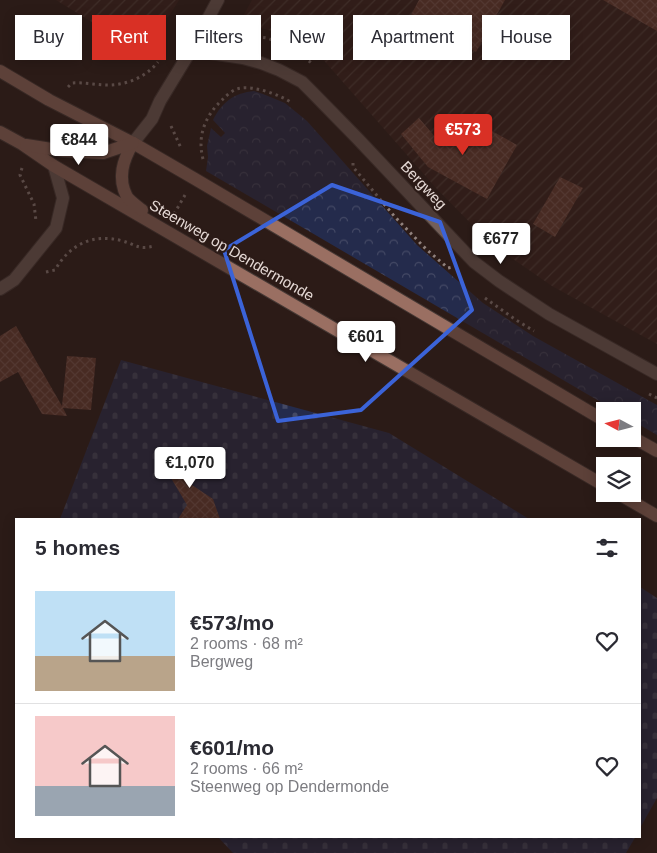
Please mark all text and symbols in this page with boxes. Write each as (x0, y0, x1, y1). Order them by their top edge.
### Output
chip: Buy (15, 15, 82, 60)
chip: Rent (92, 15, 166, 60)
chip: Filters (176, 15, 261, 60)
chip: New (271, 15, 343, 60)
chip: Apartment (353, 15, 472, 60)
chip: House (482, 15, 570, 60)
pin: €573 (433, 114, 493, 156)
text: €573 (445, 121, 481, 138)
pin: €844 (49, 124, 109, 166)
text: €844 (61, 131, 97, 148)
street label: Bergweg (398, 158, 450, 212)
street label: Steenweg op Dendermonde (147, 196, 317, 304)
pin: €677 (471, 222, 531, 265)
text: €677 (483, 230, 519, 247)
pin: €601 (336, 320, 396, 363)
text: €601 (348, 328, 384, 345)
north arrow (596, 402, 641, 448)
map controls (596, 402, 641, 502)
pin: €1,070 (149, 446, 231, 489)
text: €1,070 (166, 454, 214, 471)
button: layers (596, 457, 641, 502)
icon: filters (593, 534, 621, 562)
text: 5 homes (35, 536, 120, 559)
icon: home (75, 611, 135, 671)
text: €573/mo (190, 611, 274, 634)
icon: heart (593, 627, 621, 655)
text: 2 rooms · 68 m² (190, 635, 303, 652)
text: Bergweg (190, 653, 253, 670)
icon: home (75, 736, 135, 796)
text: €601/mo (190, 736, 274, 759)
icon: heart (593, 752, 621, 780)
text: 2 rooms · 66 m² (190, 760, 303, 777)
text: Steenweg op Dendermonde (190, 778, 389, 795)

